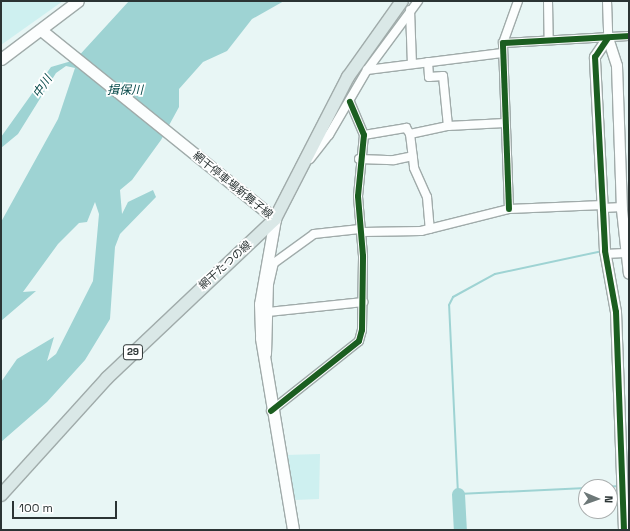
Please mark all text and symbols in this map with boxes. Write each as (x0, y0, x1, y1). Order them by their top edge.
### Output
water label: 中川 (30, 73, 56, 101)
water label: 揖保川 (107, 84, 143, 98)
street label: 網干停車場新舞子線 (190, 149, 276, 221)
street label: 網干たつの線 (196, 238, 254, 292)
road number: 29 (122, 344, 144, 360)
north arrow (578, 479, 618, 519)
scale bar (14, 493, 119, 519)
text: N (602, 495, 616, 503)
text: 100 m (19, 500, 53, 516)

